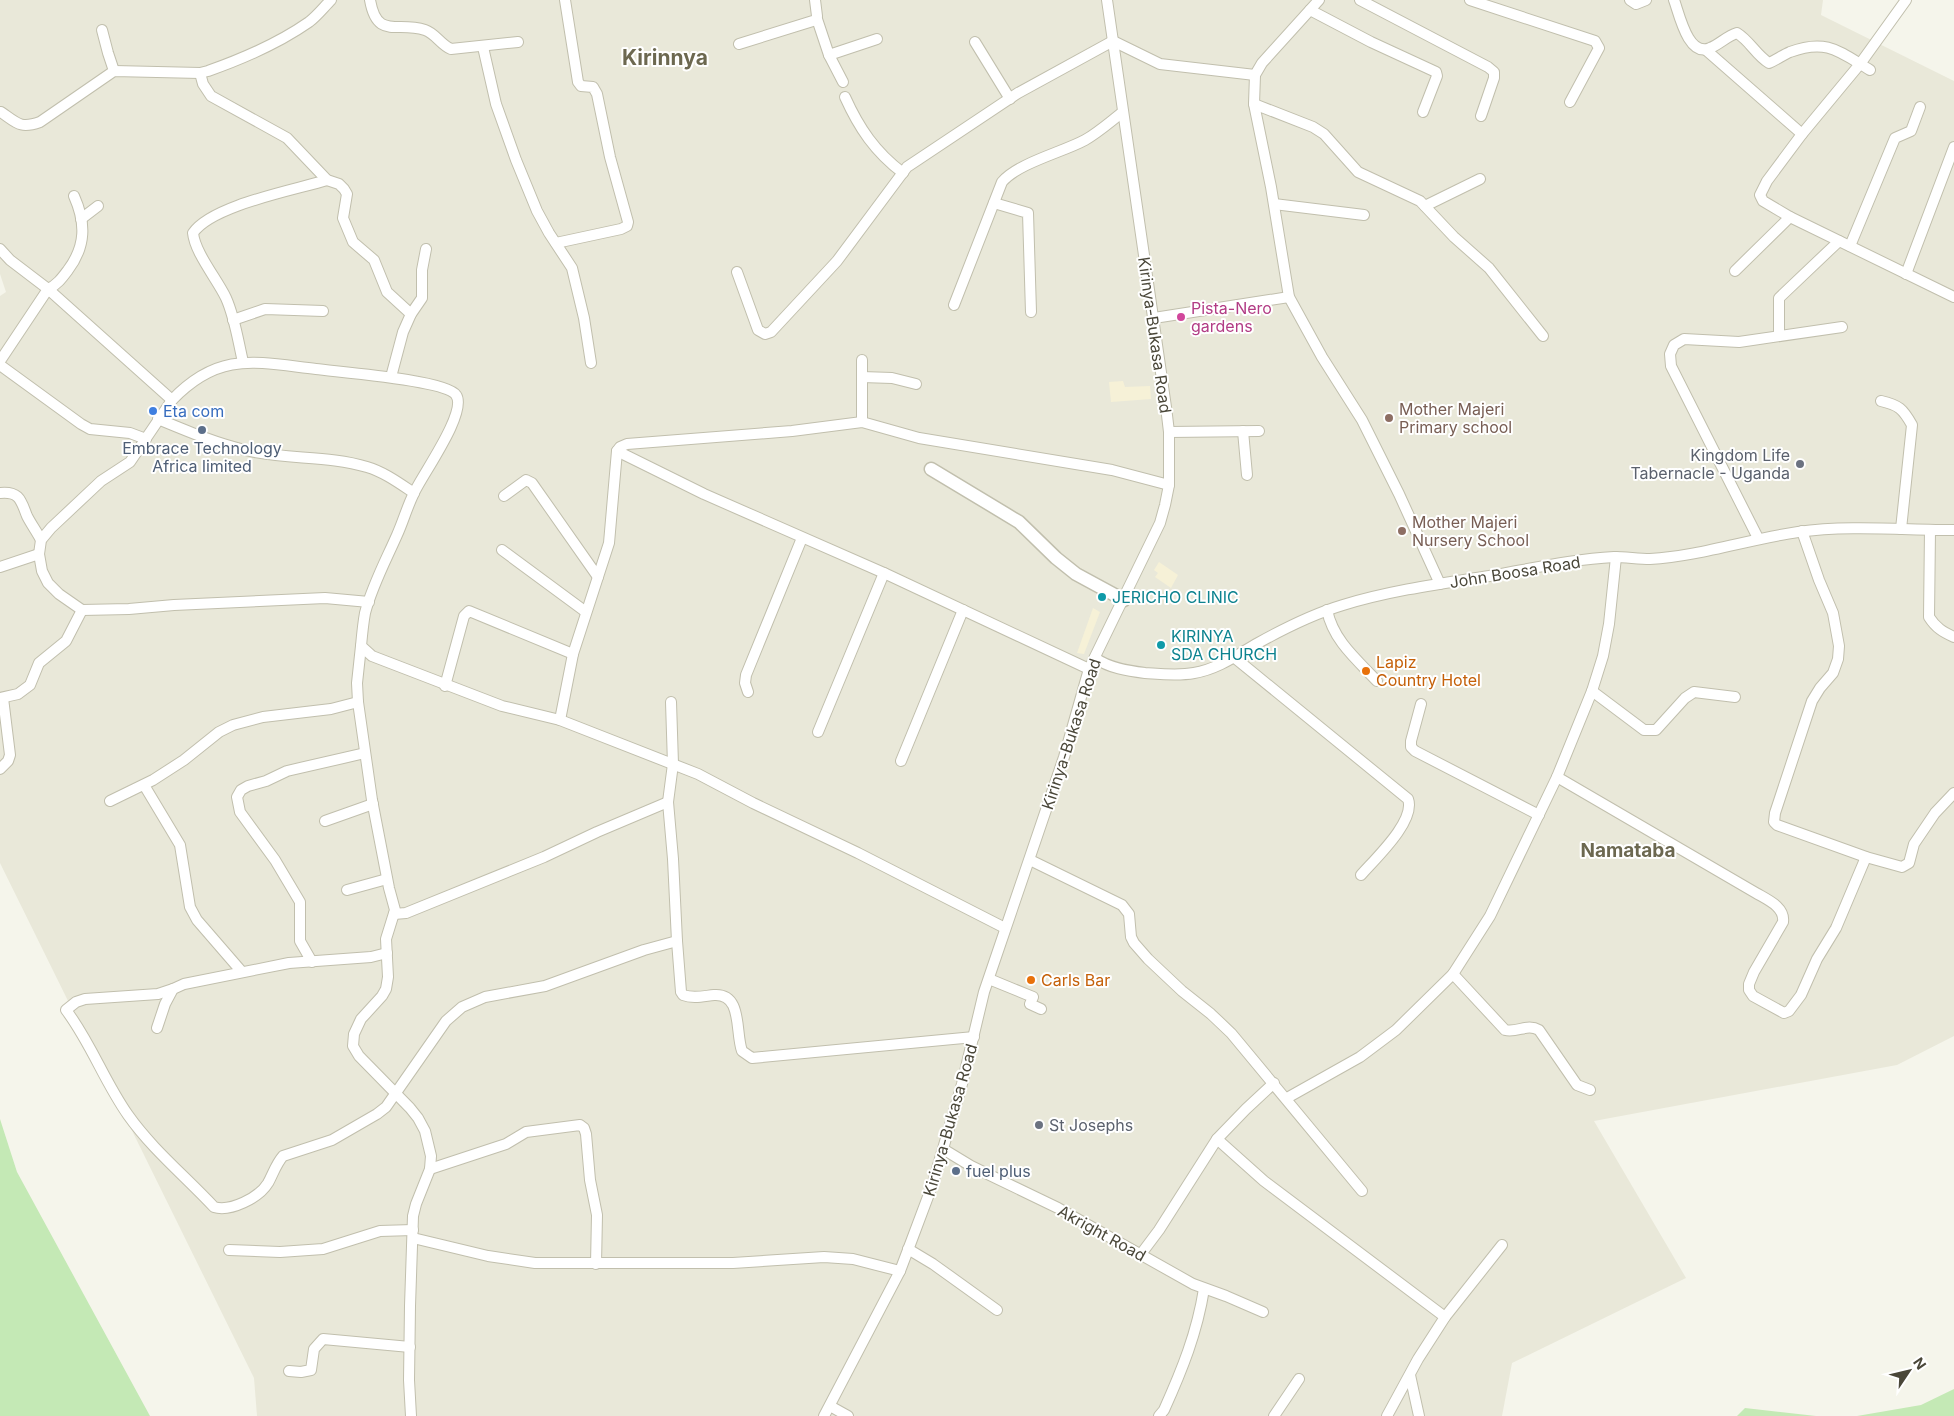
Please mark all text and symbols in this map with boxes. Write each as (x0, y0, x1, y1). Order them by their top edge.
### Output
district label: Kirinnya (622, 45, 708, 70)
street label: Kirinya-Bukasa Road (1134, 256, 1176, 414)
place label: Pista-Nero gardens (1191, 298, 1272, 336)
marker: Pista-Nero gardens (1175, 311, 1187, 323)
place label: Mother Majeri Primary school (1399, 399, 1512, 437)
place label: Eta com (163, 401, 224, 421)
marker: Eta com (147, 405, 159, 417)
marker: Mother Majeri Primary school (1383, 412, 1395, 424)
marker: Embrace Technology Africa limited (196, 424, 208, 436)
place label: Embrace Technology Africa limited (122, 438, 282, 476)
place label: Kingdom Life Tabernacle - Uganda (1630, 445, 1790, 483)
marker: Kingdom Life Tabernacle - Uganda (1794, 458, 1806, 470)
place label: Mother Majeri Nursery School (1412, 512, 1529, 550)
marker: Mother Majeri Nursery School (1396, 525, 1408, 537)
street label: John Boosa Road (1448, 552, 1582, 592)
place label: JERICHO CLINIC (1112, 587, 1239, 607)
marker: JERICHO CLINIC (1096, 591, 1108, 603)
place label: KIRINYA SDA CHURCH (1171, 626, 1277, 664)
marker: KIRINYA SDA CHURCH (1155, 639, 1167, 651)
place label: Lapiz Country Hotel (1376, 652, 1481, 690)
street label: Kirinya-Bukasa Road (1037, 656, 1105, 812)
marker: Lapiz Country Hotel (1360, 665, 1372, 677)
district label: Namataba (1580, 839, 1676, 862)
place label: Carls Bar (1041, 970, 1110, 990)
marker: Carls Bar (1025, 974, 1037, 986)
street label: Kirinya-Bukasa Road (919, 1041, 981, 1199)
place label: St Josephs (1049, 1115, 1133, 1135)
marker: St Josephs (1033, 1119, 1045, 1131)
place label: fuel plus (966, 1161, 1031, 1181)
marker: fuel plus (950, 1165, 962, 1177)
street label: Akright Road (1054, 1201, 1150, 1265)
north arrow (1884, 1346, 1934, 1396)
text: N (1910, 1354, 1930, 1373)

